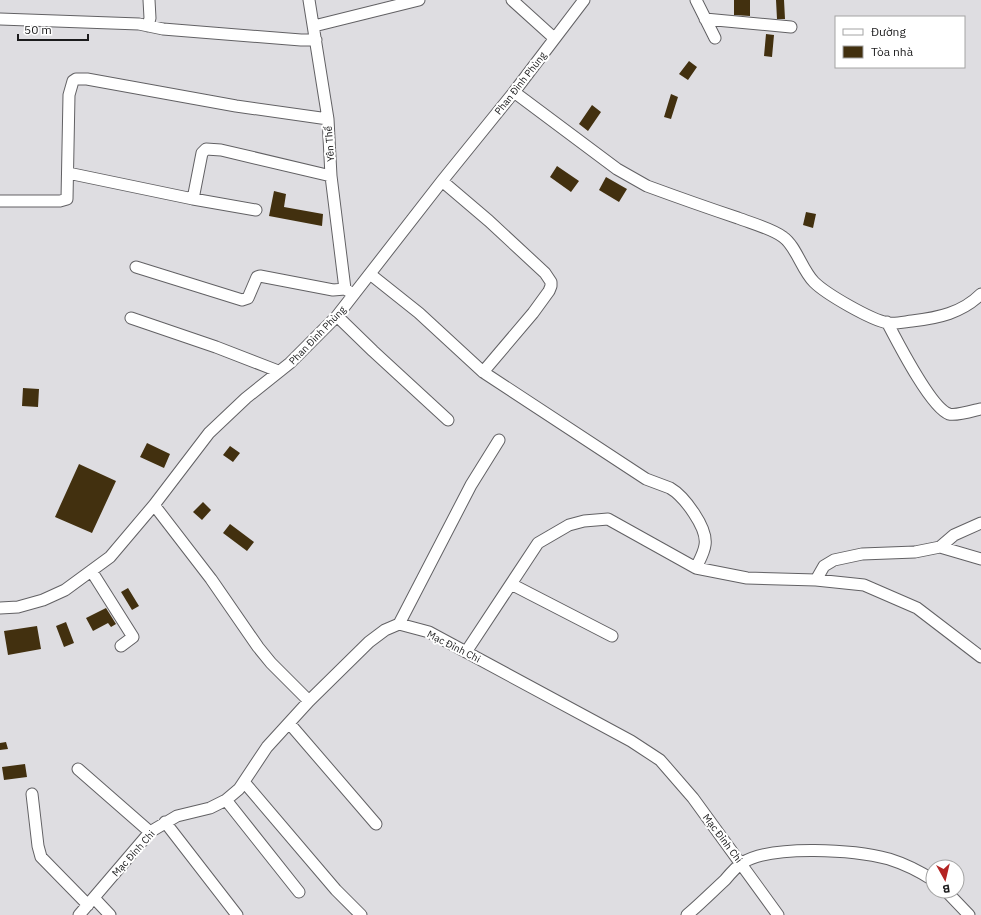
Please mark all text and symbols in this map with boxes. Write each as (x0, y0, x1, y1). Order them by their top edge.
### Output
scale bar (18, 16, 88, 42)
legend (835, 16, 965, 68)
text: 50 m (24, 22, 52, 37)
text: Đường (871, 24, 906, 39)
text: Tòa nhà (871, 44, 914, 59)
street label: Phan Đình Phùng (492, 49, 549, 117)
street label: Yên Thế (322, 125, 337, 162)
street label: Phan Đình Phùng (286, 303, 349, 367)
street label: Mạc Đỉnh Chi (425, 627, 483, 665)
street label: Mạc Đỉnh Chi (700, 811, 745, 865)
street label: Mạc Đỉnh Chi (109, 827, 158, 879)
north arrow (925, 859, 965, 899)
text: B (942, 881, 951, 896)

